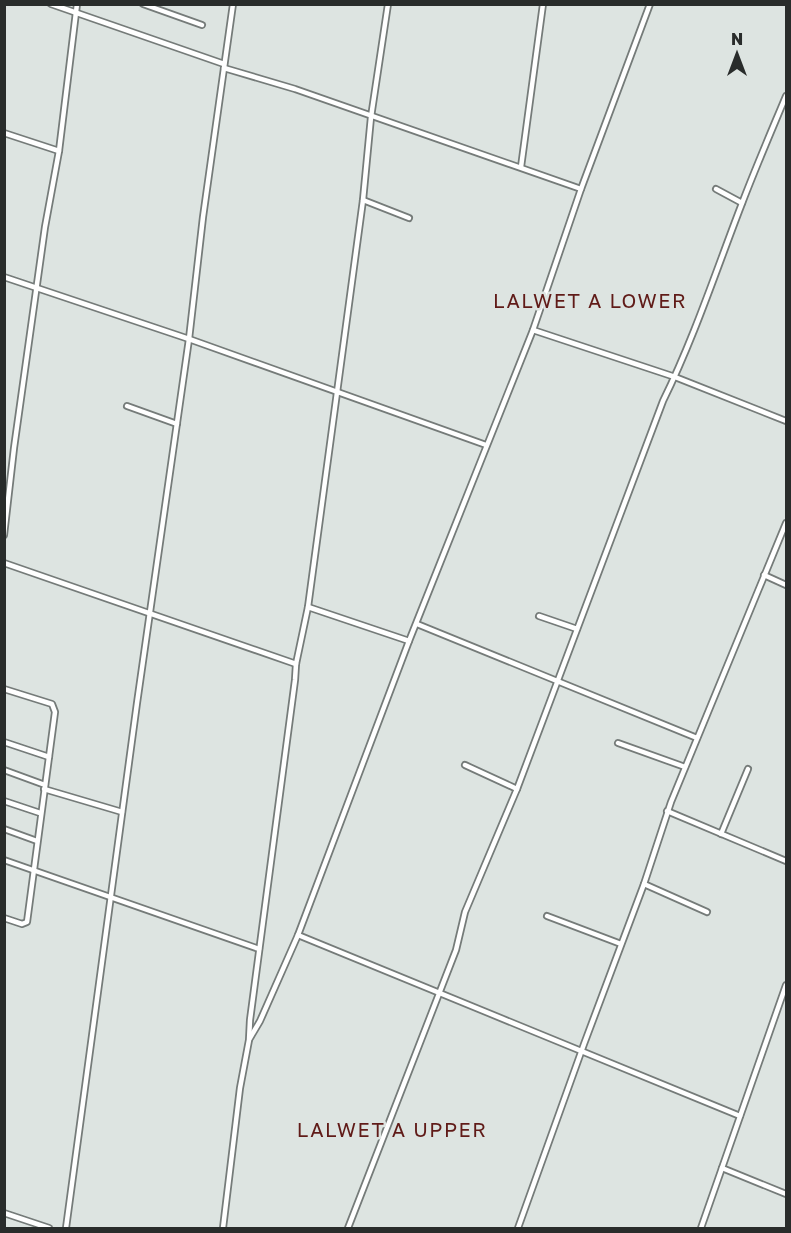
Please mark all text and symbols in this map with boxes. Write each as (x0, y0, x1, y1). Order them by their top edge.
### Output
north arrow (707, 24, 767, 84)
text: N (731, 29, 743, 49)
district label: LALWET A LOWER (493, 288, 687, 312)
district label: LALWET A UPPER (297, 1117, 487, 1141)

